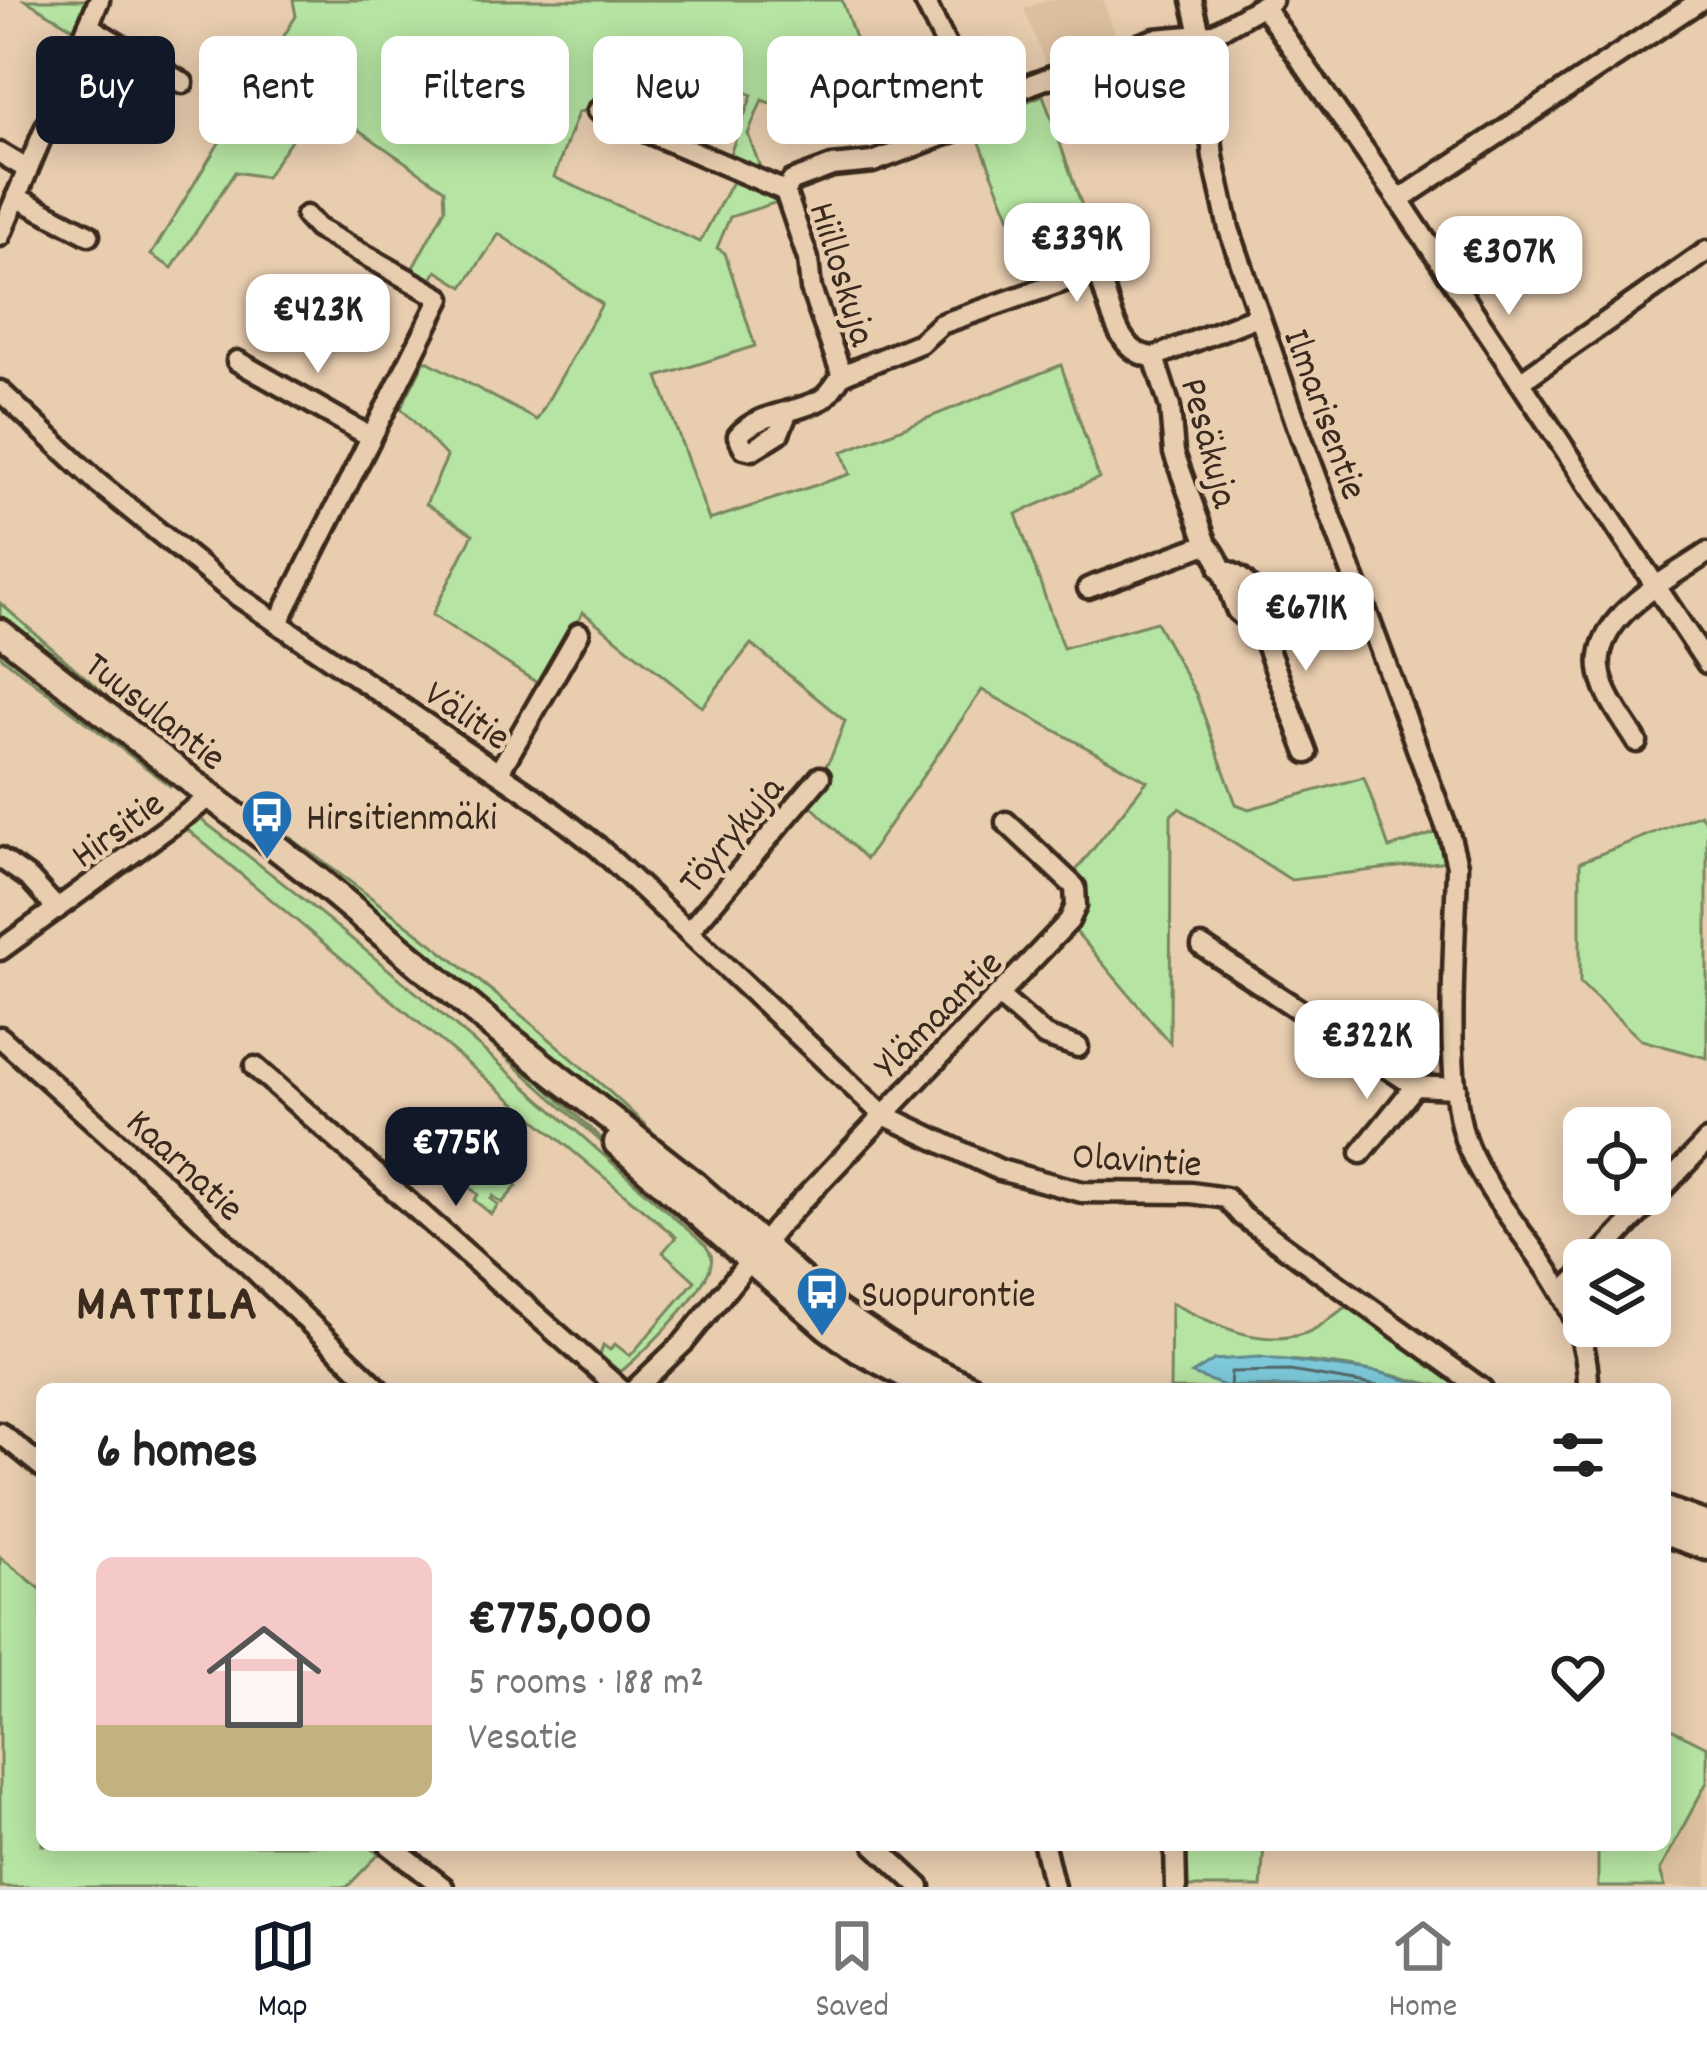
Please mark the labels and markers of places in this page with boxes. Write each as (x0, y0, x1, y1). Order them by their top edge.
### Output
pin: €339K (993, 203, 1161, 305)
pin: €307K (1425, 216, 1593, 318)
pin: €423K (234, 274, 402, 376)
pin: €671K (1222, 572, 1390, 674)
bus stop icon: Hirsitienmäki (239, 787, 295, 861)
place label: Hirsitienmäki (306, 794, 497, 849)
pin: €322K (1283, 1000, 1451, 1102)
pin: €775K (372, 1107, 540, 1209)
bus stop icon: Suopurontie (794, 1264, 850, 1338)
place label: Suopurontie (861, 1271, 1036, 1326)

